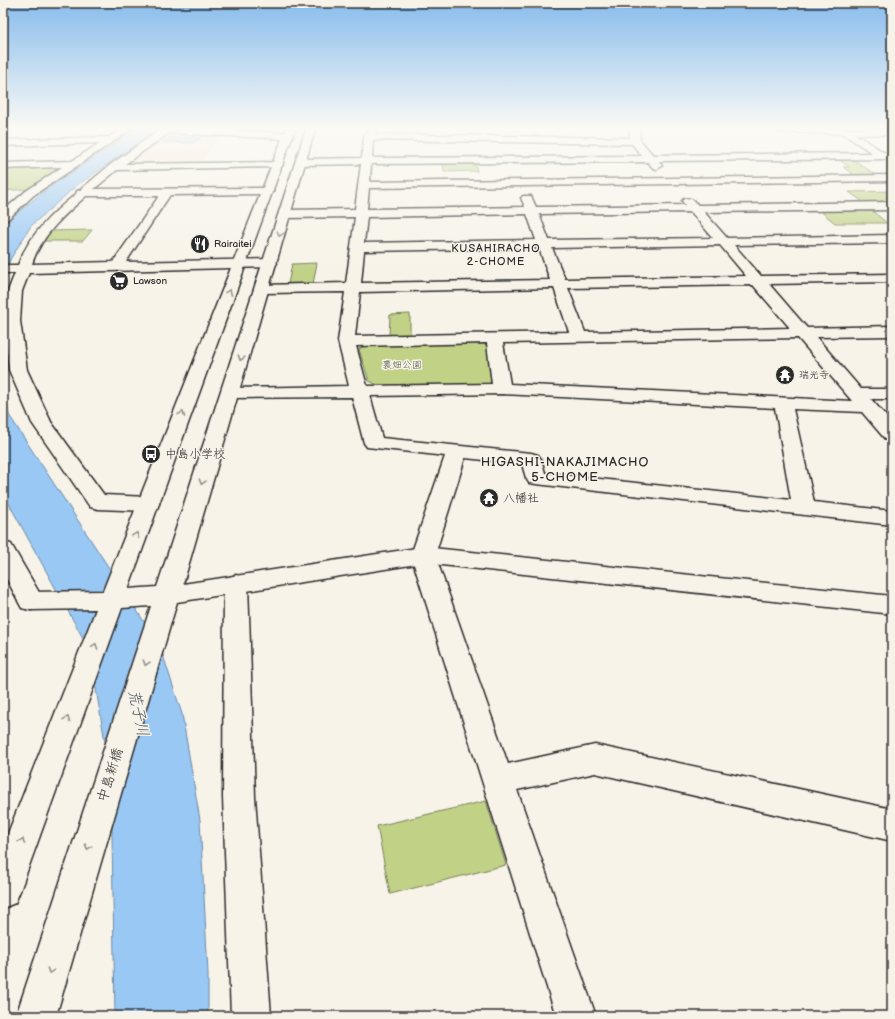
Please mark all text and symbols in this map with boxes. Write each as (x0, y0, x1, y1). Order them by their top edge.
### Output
one-way arrow (276, 230, 285, 237)
restaurant icon: Rairaitei (189, 233, 211, 255)
place label: Rairaitei (214, 238, 252, 250)
district label: KUSAHIRACHO 2-CHOME (451, 242, 541, 268)
supermarket icon: Lawson (108, 270, 130, 292)
place label: Lawson (133, 275, 167, 287)
one-way arrow (225, 289, 233, 296)
one-way arrow (237, 354, 246, 361)
park label: 裏畑公園 (382, 359, 422, 371)
temple icon: 瑞光寺 (774, 364, 796, 386)
place label: 瑞光寺 (799, 369, 829, 381)
one-way arrow (178, 410, 186, 417)
bus stop icon: 中島小学校 (140, 443, 162, 465)
place label: 中島小学校 (165, 447, 225, 462)
district label: HIGASHI-NAKAJIMACHO 5-CHOME (481, 454, 649, 485)
one-way arrow (198, 478, 207, 485)
temple icon: 八幡社 (478, 487, 500, 509)
place label: 八幡社 (503, 491, 539, 506)
one-way arrow (132, 532, 140, 539)
one-way arrow (90, 643, 98, 650)
one-way arrow (142, 660, 150, 667)
water label: 荒子川 (124, 688, 152, 738)
one-way arrow (63, 716, 71, 723)
street label: 中島新橋 (94, 746, 126, 804)
one-way arrow (17, 838, 25, 845)
one-way arrow (84, 844, 93, 851)
one-way arrow (46, 968, 55, 975)

